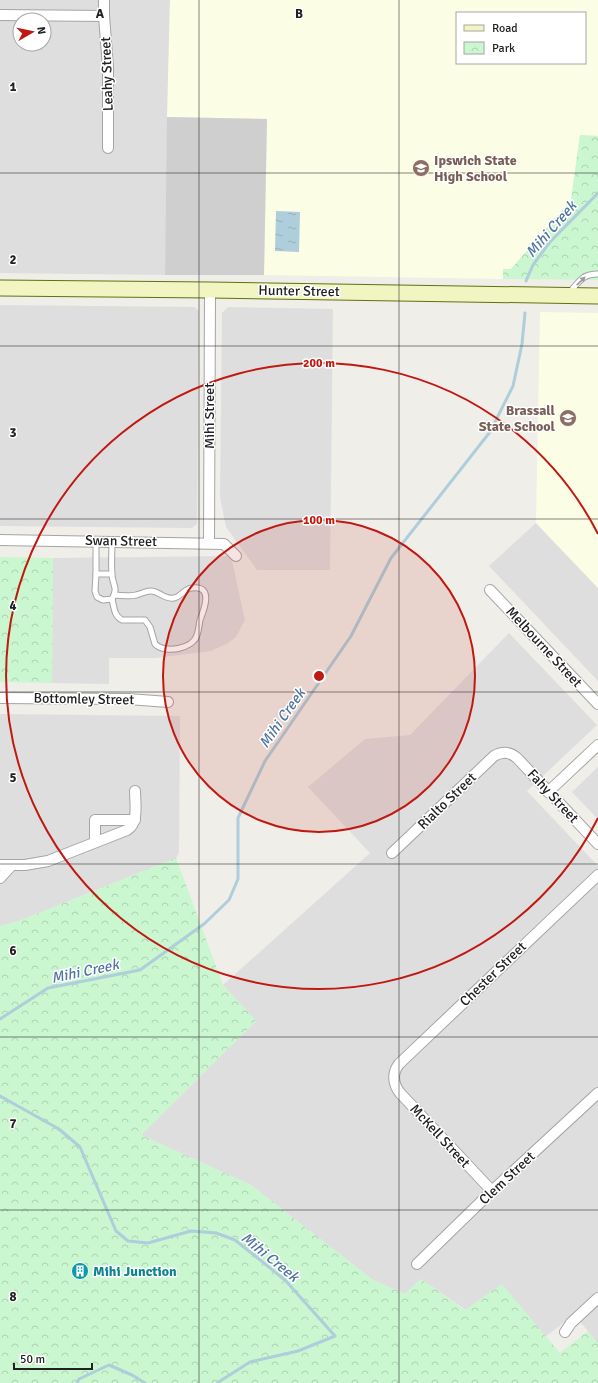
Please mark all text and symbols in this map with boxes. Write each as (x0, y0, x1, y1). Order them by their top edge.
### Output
text: A (96, 6, 105, 22)
text: B (295, 6, 303, 22)
north arrow (12, 12, 52, 52)
legend (456, 12, 586, 64)
text: Road (492, 21, 518, 36)
text: N (34, 26, 48, 35)
street label: Leahy Street (97, 36, 117, 112)
text: Park (492, 41, 515, 56)
text: 1 (9, 79, 17, 95)
place label: Ipswich State High School (434, 152, 517, 185)
school or university icon: Ipswich State High School (411, 158, 431, 178)
water label: Mihi Creek (522, 196, 581, 261)
text: 2 (9, 252, 17, 268)
one-way arrow (576, 276, 586, 286)
street label: Hunter Street (258, 282, 340, 300)
text: 200 m (303, 356, 335, 371)
street label: Mihi Street (201, 383, 218, 449)
place label: Brassall State School (479, 402, 556, 435)
school or university icon: Brassall State School (558, 408, 578, 428)
text: 3 (9, 425, 17, 441)
text: 100 m (303, 513, 335, 528)
street label: Swan Street (85, 532, 157, 550)
text: 4 (9, 598, 17, 614)
street label: Melbourne Street (502, 603, 586, 691)
centre of rings (312, 669, 326, 683)
water label: Mihi Creek (255, 684, 310, 751)
street label: Bottomley Street (34, 690, 135, 708)
street label: Fahy Street (524, 766, 582, 827)
street label: Rialto Street (414, 769, 480, 833)
text: 5 (9, 770, 17, 786)
street label: Chester Street (456, 938, 530, 1010)
text: 6 (9, 943, 17, 959)
water label: Mihi Creek (50, 955, 122, 987)
street label: McKell Street (406, 1101, 474, 1171)
text: 7 (9, 1116, 17, 1132)
street label: Clem Street (476, 1148, 539, 1208)
water label: Mihi Creek (238, 1228, 303, 1286)
building icon: Mihi Junction (70, 1261, 90, 1281)
place label: Mihi Junction (93, 1263, 177, 1280)
text: 8 (9, 1289, 17, 1305)
scale bar (14, 1345, 92, 1371)
text: 50 m (20, 1352, 45, 1367)

